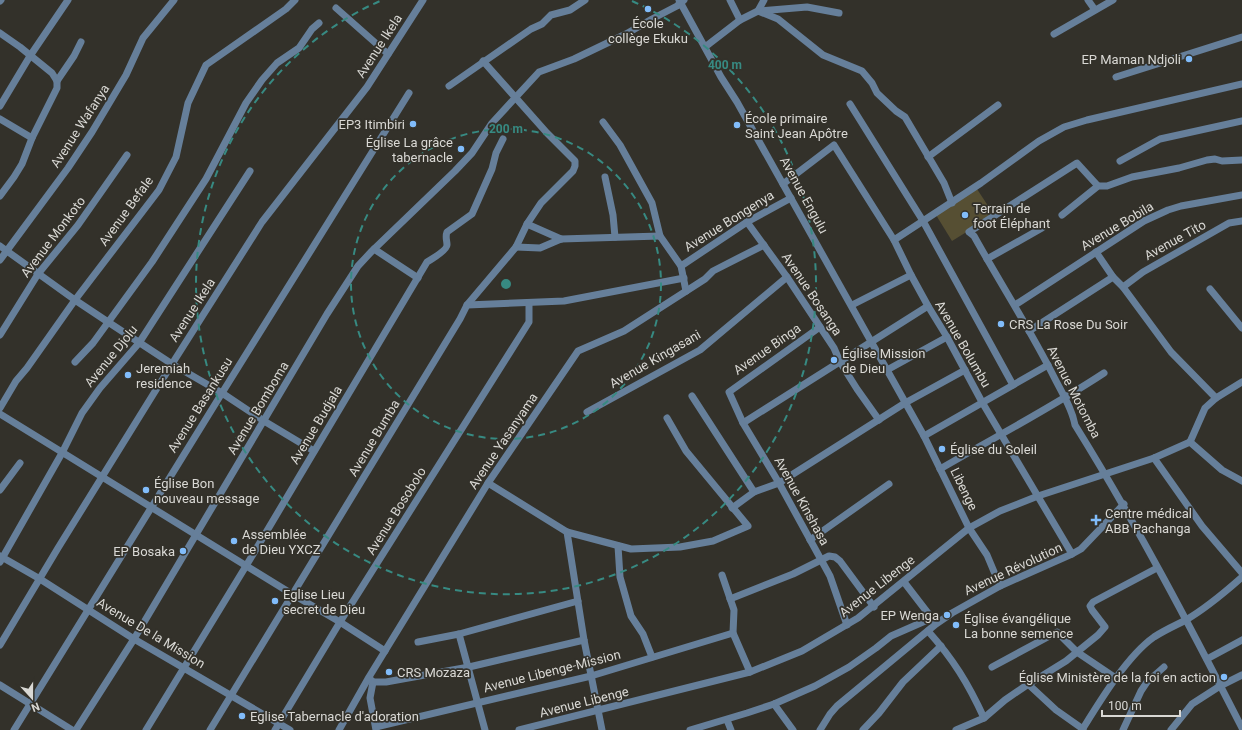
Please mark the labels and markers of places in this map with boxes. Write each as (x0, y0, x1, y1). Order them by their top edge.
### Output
marker: École collège Ekuku (643, 4, 653, 14)
place label: École collège Ekuku (608, 16, 688, 46)
place label: EP Maman Ndjoli (1081, 52, 1181, 67)
marker: EP Maman Ndjoli (1184, 54, 1194, 64)
place label: École primaire Saint Jean Apôtre (745, 111, 848, 141)
place label: EP3 Itimbiri (339, 117, 405, 132)
marker: EP3 Itimbiri (408, 119, 418, 129)
marker: École primaire Saint Jean Apôtre (732, 120, 742, 130)
place label: Église La grâce tabernacle (366, 135, 453, 165)
marker: Église La grâce tabernacle (456, 144, 466, 154)
place label: Terrain de foot Éléphant (973, 201, 1050, 231)
marker: Terrain de foot Éléphant (960, 210, 970, 220)
centre of rings (499, 277, 513, 291)
place label: CRS La Rose Du Soir (1009, 317, 1128, 332)
marker: CRS La Rose Du Soir (996, 319, 1006, 329)
place label: Église Mission de Dieu (842, 346, 925, 376)
marker: Église Mission de Dieu (829, 355, 839, 365)
place label: Jeremiah residence (136, 361, 192, 391)
marker: Jeremiah residence (123, 370, 133, 380)
place label: Église du Soleil (950, 442, 1037, 457)
marker: Église du Soleil (937, 444, 947, 454)
place label: Église Bon nouveau message (154, 476, 259, 506)
marker: Église Bon nouveau message (141, 485, 151, 495)
place label: Centre médical ABB Pachanga (1105, 506, 1192, 536)
marker: Centre médical ABB Pachanga (1090, 514, 1102, 526)
place label: Assemblée de Dieu YXCZ (242, 527, 321, 557)
marker: Assemblée de Dieu YXCZ (229, 536, 239, 546)
place label: EP Bosaka (113, 544, 175, 559)
marker: EP Bosaka (178, 546, 188, 556)
place label: Eglise Lieu secret de Dieu (283, 587, 365, 617)
marker: Eglise Lieu secret de Dieu (270, 596, 280, 606)
place label: EP Wenga (880, 608, 939, 623)
marker: EP Wenga (942, 610, 952, 620)
place label: Église évangélique La bonne semence (964, 611, 1073, 641)
marker: Église évangélique La bonne semence (951, 620, 961, 630)
place label: CRS Mozaza (397, 665, 470, 680)
marker: CRS Mozaza (384, 667, 394, 677)
place label: Église Ministère de la foi en action (1019, 670, 1216, 685)
marker: Église Ministère de la foi en action (1219, 672, 1229, 682)
place label: Eglise Tabernacle d'adoration (250, 709, 419, 724)
marker: Eglise Tabernacle d'adoration (237, 711, 247, 721)

